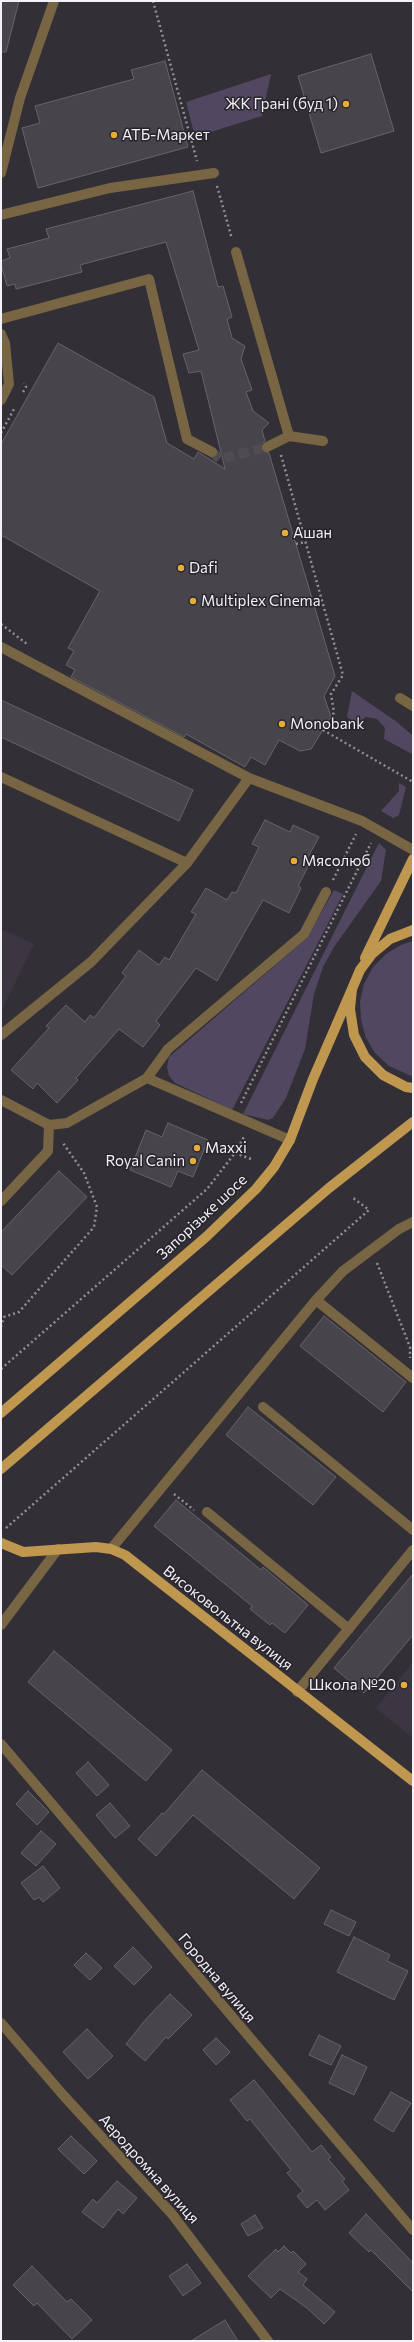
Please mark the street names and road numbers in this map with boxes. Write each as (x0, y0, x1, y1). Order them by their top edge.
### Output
street label: Запорізьке шосе (153, 1171, 251, 1263)
street label: Високовольтна вулиця (160, 1562, 296, 1674)
street label: Городна вулиця (174, 1930, 260, 2026)
street label: Аеродромна вулиця (95, 2111, 203, 2227)

